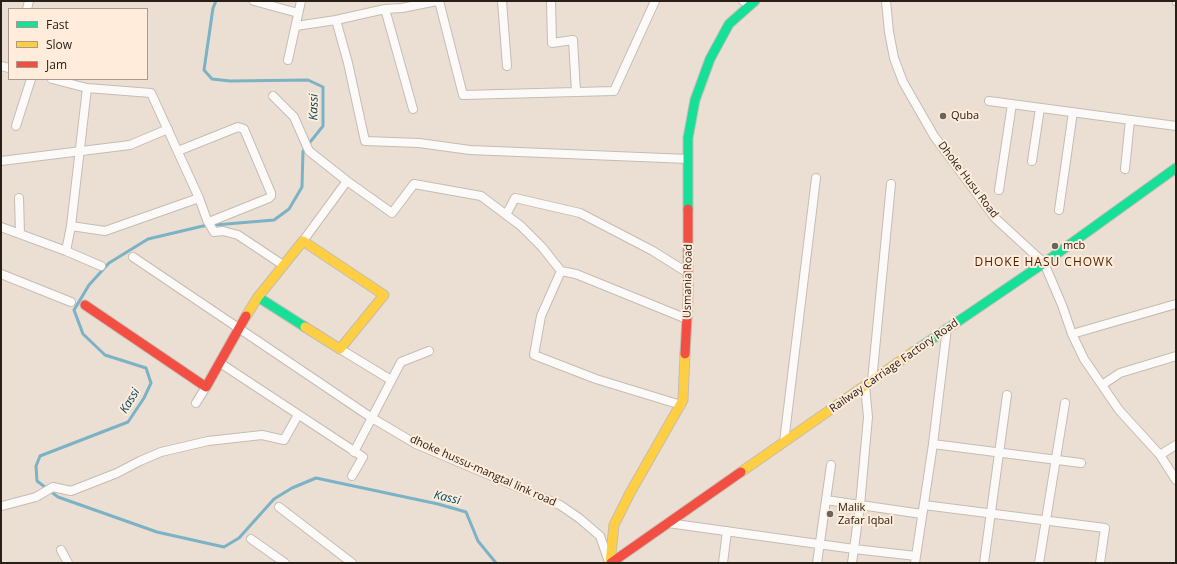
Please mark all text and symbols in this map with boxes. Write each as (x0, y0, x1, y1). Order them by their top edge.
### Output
legend (8, 8, 148, 80)
text: Fast (46, 16, 69, 33)
text: Slow (46, 36, 72, 53)
text: Jam (46, 56, 67, 73)
water label: Kassi (307, 93, 321, 121)
place label: Quba (951, 109, 979, 123)
marker: Quba (938, 111, 948, 121)
street label: Dhoke Husu Road (935, 139, 1001, 221)
place label: mcb (1063, 239, 1085, 253)
marker: mcb (1050, 241, 1060, 251)
street label: Usmania Road (681, 244, 695, 318)
district label: DHOKE HASU CHOWK (974, 256, 1114, 270)
street label: Railway Carriage Factory Road (827, 316, 961, 416)
water label: Kassi (117, 386, 143, 416)
street label: dhoke hussu-mangtal link road (408, 433, 558, 509)
water label: Kassi (432, 488, 462, 508)
place label: Malik Zafar Iqbal (838, 501, 893, 527)
marker: Malik Zafar Iqbal (825, 509, 835, 519)

